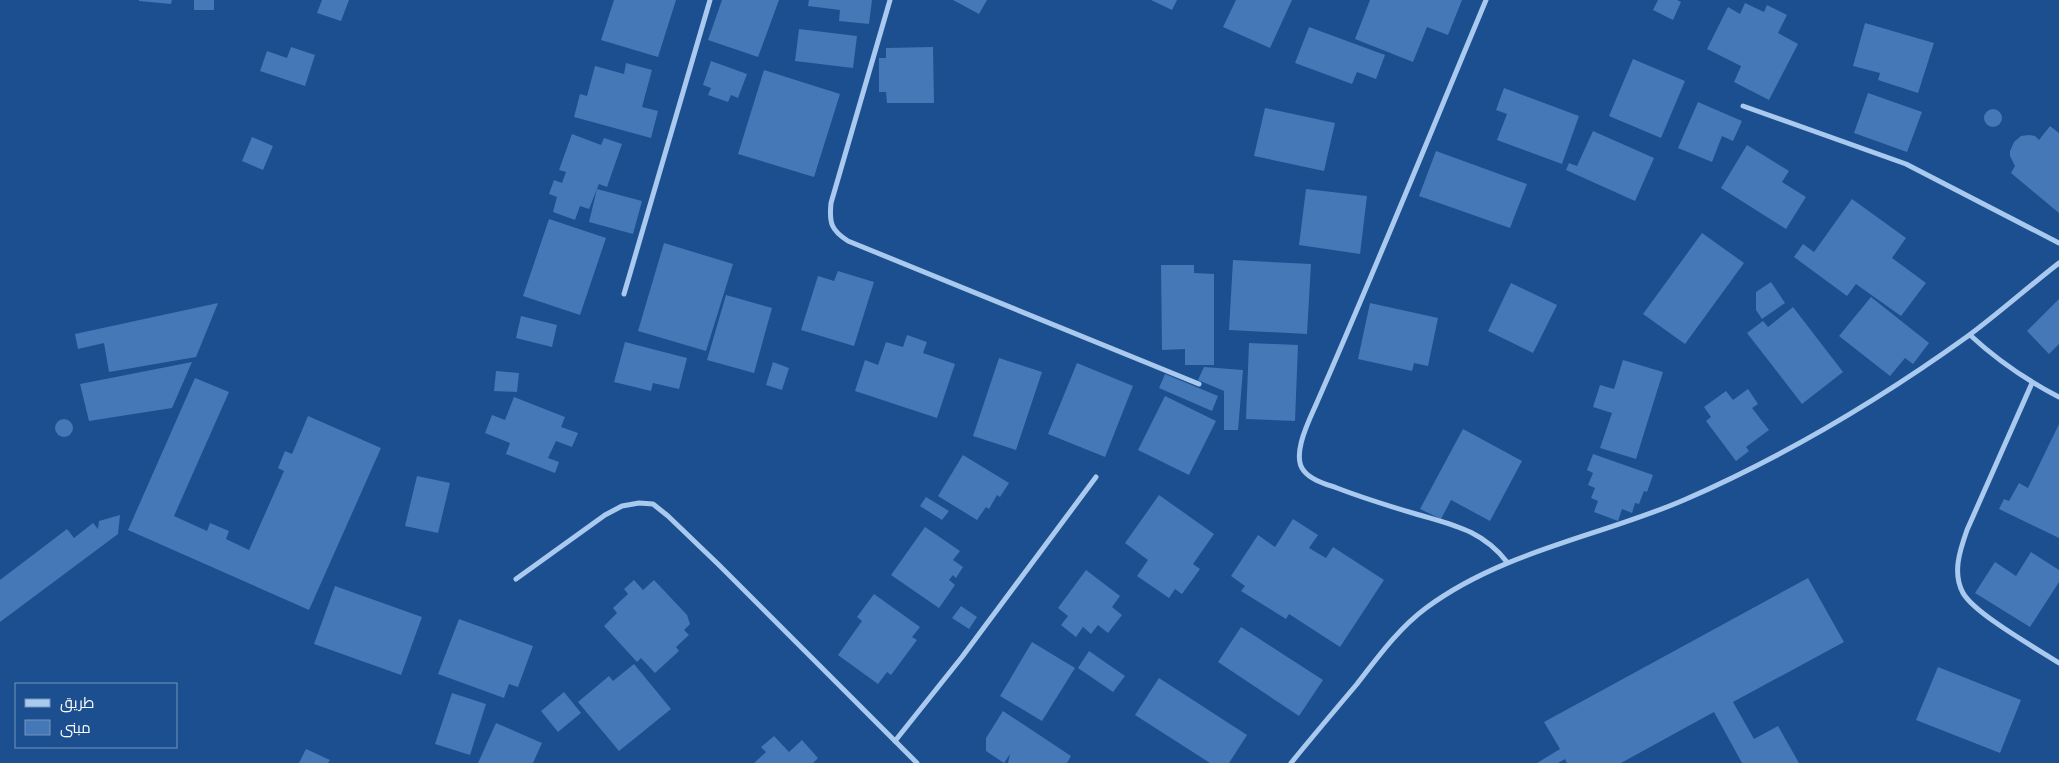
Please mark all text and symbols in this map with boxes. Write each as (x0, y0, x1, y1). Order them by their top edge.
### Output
legend (15, 683, 178, 748)
text: طريق (60, 694, 94, 713)
text: مبنى (60, 719, 91, 738)

